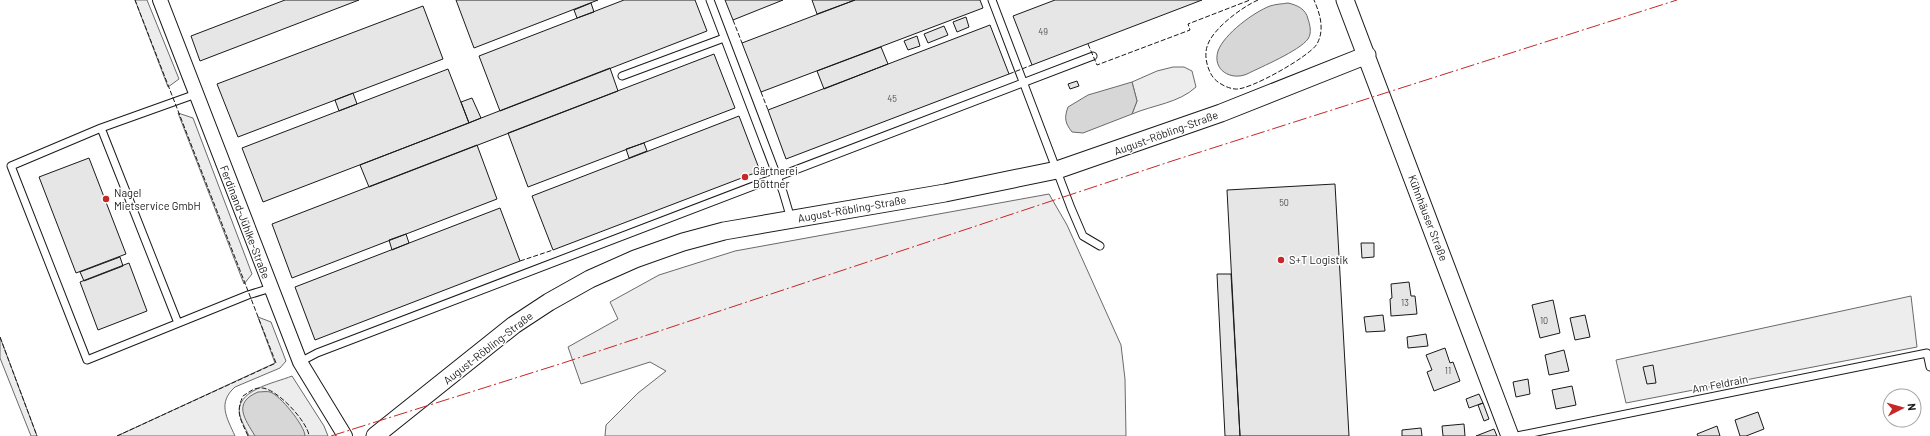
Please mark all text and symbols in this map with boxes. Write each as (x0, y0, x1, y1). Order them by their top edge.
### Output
house number: 49 (1038, 26, 1048, 37)
house number: 45 (887, 93, 897, 104)
street label: August-Röbling-Straße (1112, 108, 1220, 157)
street label: Ferdinand-Jühlke-Straße (218, 163, 273, 280)
place label: Gärtnerei Böttner (753, 164, 798, 190)
marker: Gärtnerei Böttner (740, 172, 750, 182)
street label: Kühnhäuser Straße (1406, 173, 1451, 263)
place label: Nagel Mietservice GmbH (114, 186, 201, 212)
street label: August-Röbling-Straße (797, 193, 907, 224)
marker: Nagel Mietservice GmbH (101, 194, 111, 204)
house number: 50 (1279, 197, 1289, 208)
place label: S+T Logistik (1289, 253, 1348, 266)
marker: S+T Logistik (1276, 255, 1286, 265)
house number: 13 (1401, 297, 1409, 308)
street label: August-Röbling-Straße (440, 309, 535, 387)
house number: 10 (1540, 315, 1548, 326)
house number: 11 (1445, 365, 1451, 376)
street label: Am Feldrain (1691, 372, 1749, 395)
north arrow (1882, 388, 1922, 428)
text: N (1906, 403, 1919, 411)

